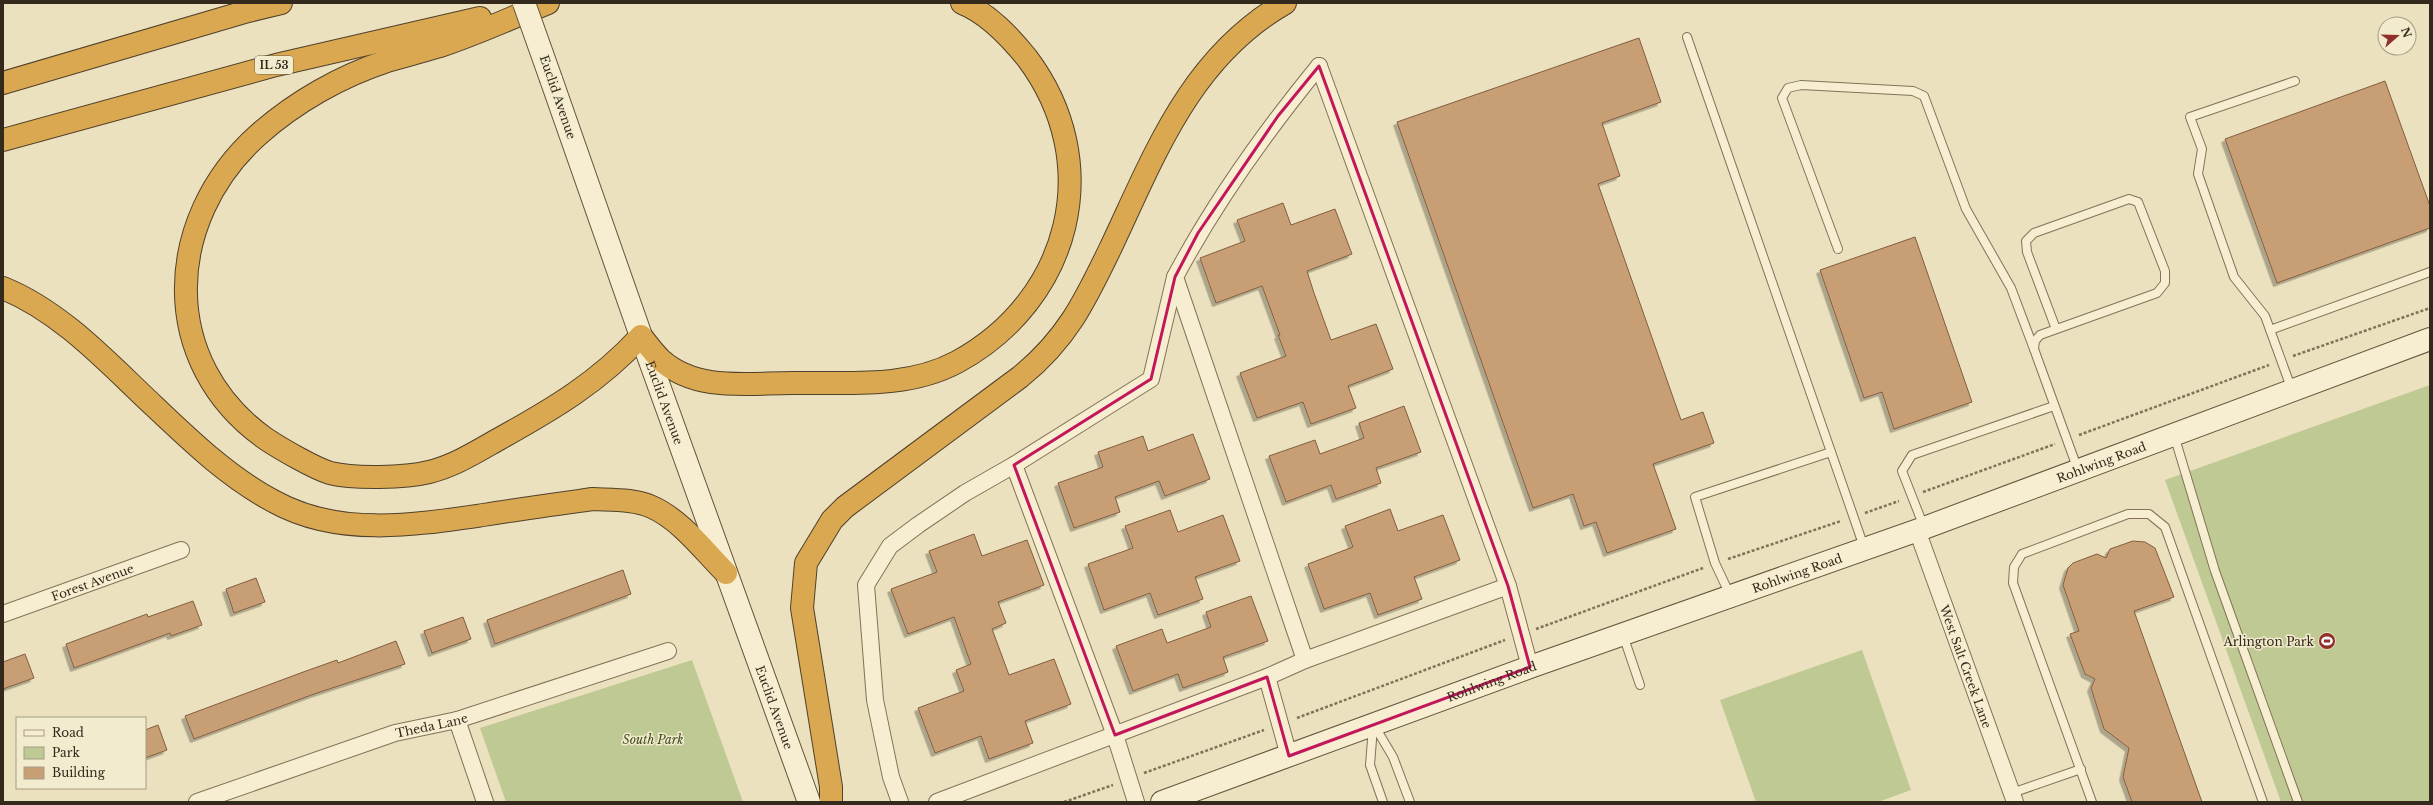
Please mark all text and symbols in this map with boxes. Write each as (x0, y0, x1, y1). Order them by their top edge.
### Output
north arrow (2377, 16, 2417, 56)
text: N (2398, 25, 2415, 40)
street label: Euclid Avenue (537, 53, 579, 141)
road number: IL 53 (255, 56, 293, 74)
street label: Euclid Avenue (643, 359, 687, 447)
street label: Rohlwing Road (2054, 438, 2148, 485)
street label: Rohlwing Road (1750, 550, 1844, 596)
street label: Forest Avenue (49, 560, 136, 604)
street label: West Salt Creek Lane (1937, 602, 1995, 730)
sports icon: Arlington Park (2317, 631, 2337, 651)
place label: Arlington Park (2223, 634, 2315, 649)
street label: Rohlwing Road (1445, 658, 1538, 704)
street label: Euclid Avenue (753, 663, 797, 751)
street label: Theda Lane (394, 710, 470, 740)
legend (16, 717, 146, 789)
text: Road (52, 725, 84, 740)
park label: South Park (623, 732, 683, 747)
text: Park (52, 745, 80, 760)
text: Building (52, 765, 106, 780)

